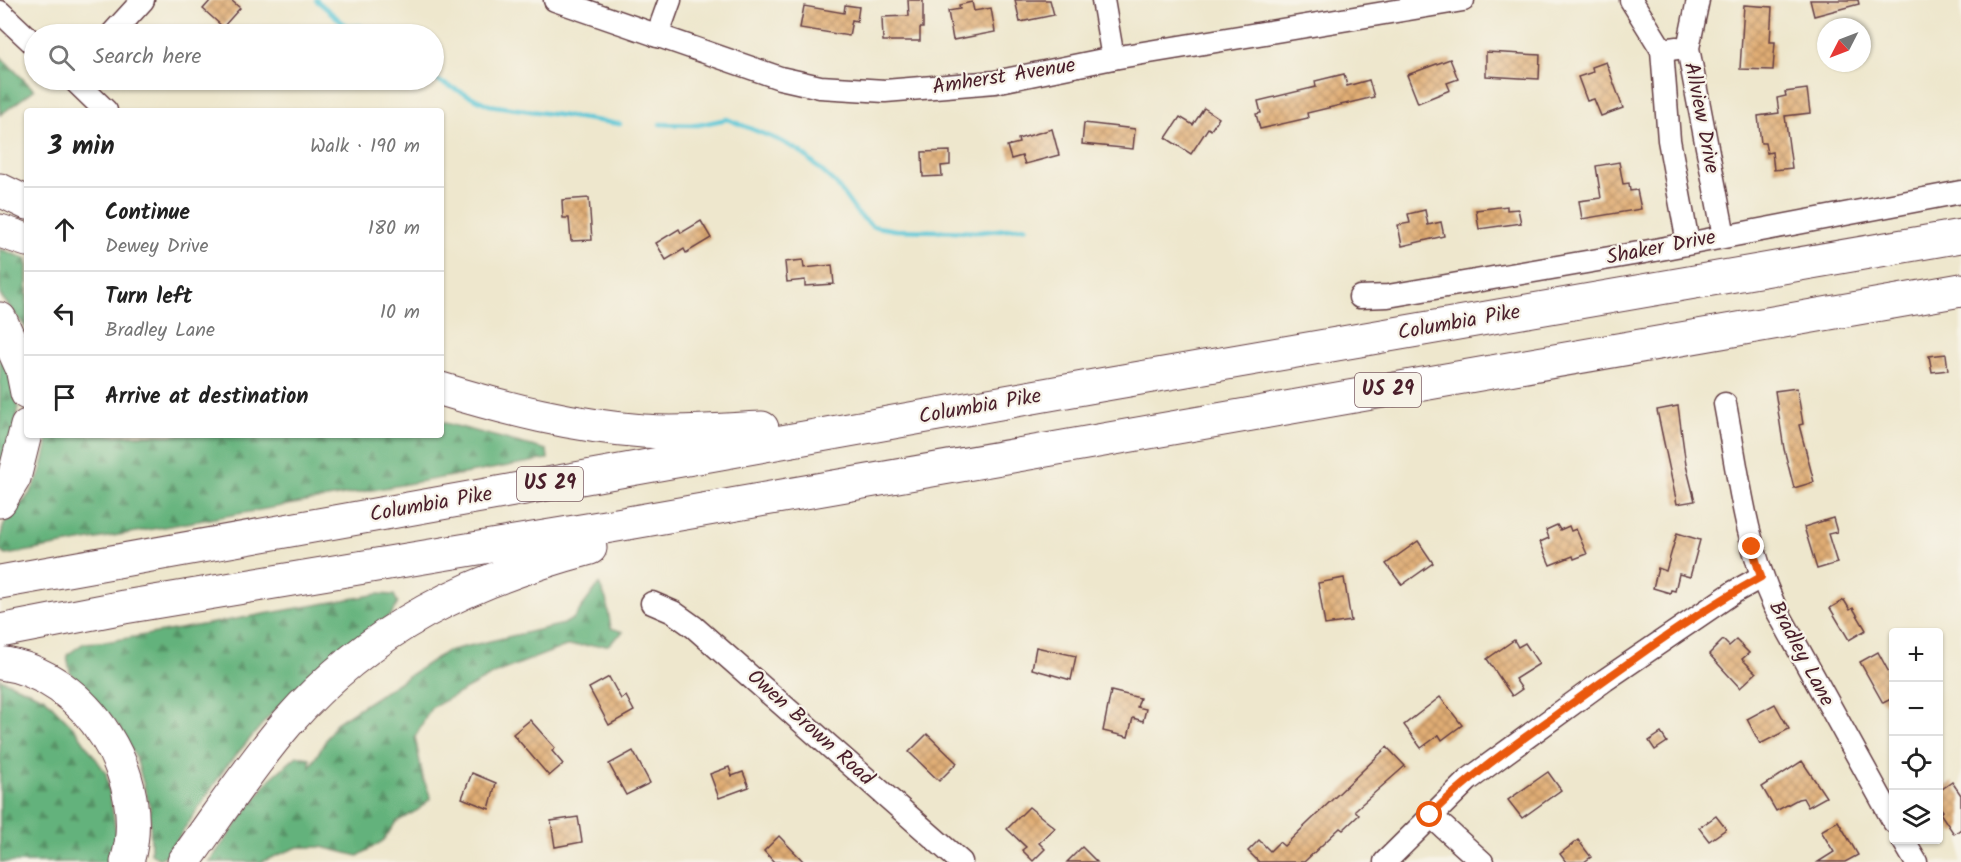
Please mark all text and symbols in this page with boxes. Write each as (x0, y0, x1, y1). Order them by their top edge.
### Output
north arrow (1817, 18, 1871, 72)
search box (24, 24, 444, 90)
text: Search here (93, 40, 201, 75)
icon: search (45, 41, 78, 74)
street label: Amherst Avenue (930, 49, 1078, 105)
street label: Allview Drive (1674, 60, 1728, 177)
text: 3 min (48, 126, 115, 168)
text: Walk · 190 m (310, 131, 420, 163)
text: Continue (105, 196, 190, 231)
icon: ahead (48, 213, 81, 246)
text: 180 m (368, 213, 420, 245)
street label: Shaker Drive (1604, 221, 1719, 275)
text: Dewey Drive (105, 231, 208, 263)
text: Turn left (105, 280, 192, 315)
street label: Columbia Pike (1395, 296, 1523, 350)
icon: left (48, 297, 81, 330)
text: 10 m (380, 297, 420, 329)
text: Bradley Lane (105, 315, 215, 347)
road number: US 29 (1355, 373, 1421, 407)
text: Arrive at destination (105, 380, 308, 415)
street label: Columbia Pike (916, 380, 1044, 434)
icon: arrive (48, 381, 81, 414)
road number: US 29 (517, 467, 583, 501)
street label: Columbia Pike (367, 478, 495, 532)
route end (1738, 533, 1764, 559)
street label: Bradley Lane (1759, 595, 1843, 713)
map controls (1889, 628, 1943, 844)
button: + (1889, 628, 1943, 682)
street label: Owen Brown Road (739, 662, 882, 795)
button: − (1889, 682, 1943, 736)
button: locate (1889, 736, 1943, 790)
button: layers (1889, 790, 1943, 844)
route start (1416, 801, 1442, 827)

